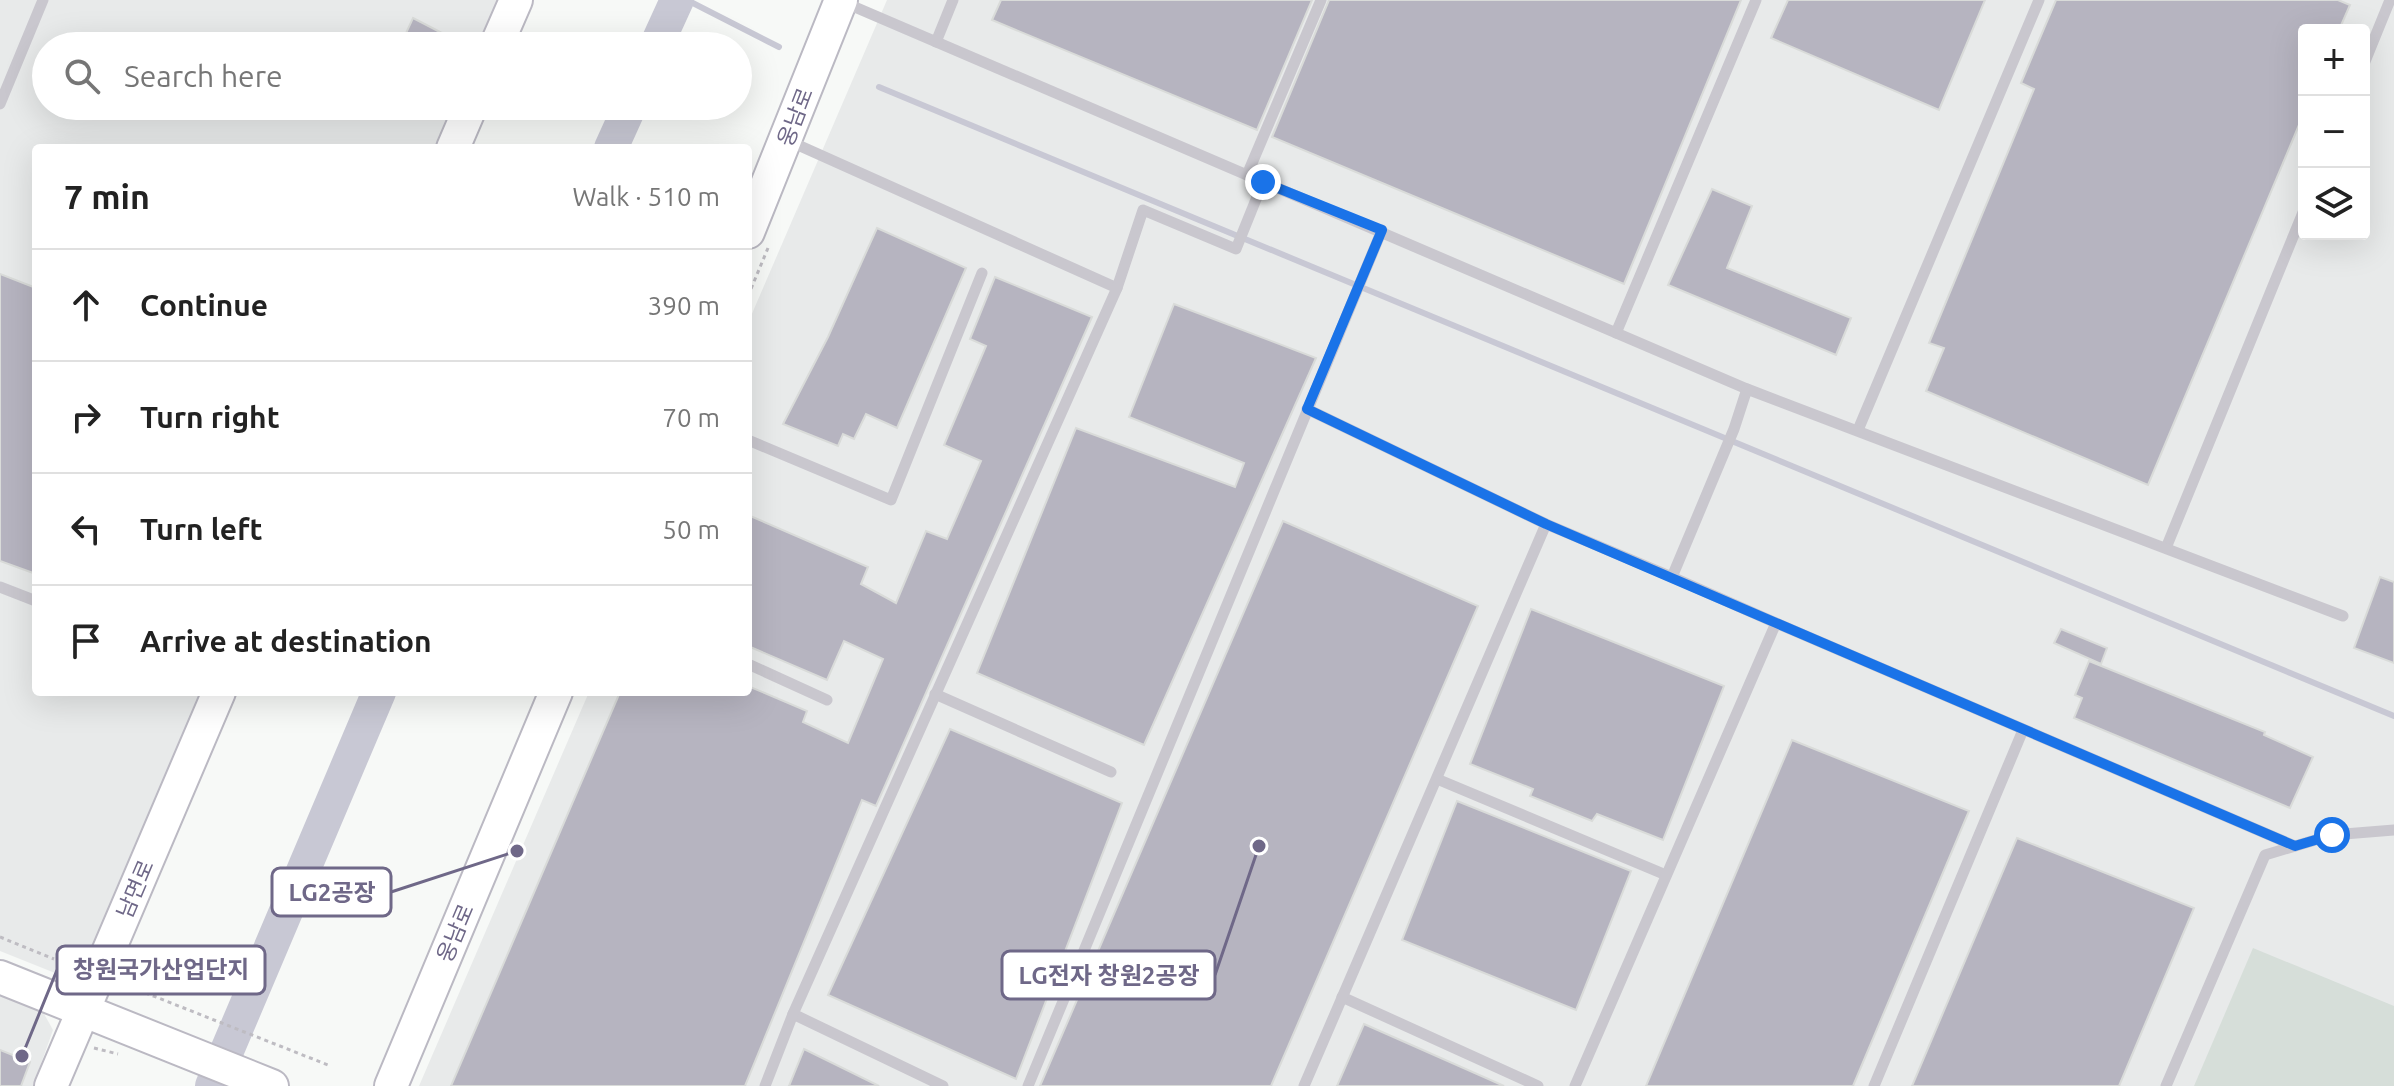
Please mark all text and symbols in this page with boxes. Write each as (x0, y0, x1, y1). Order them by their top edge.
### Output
map controls (2298, 24, 2370, 240)
button: + (2298, 24, 2370, 96)
search box (32, 32, 752, 120)
icon: search (60, 54, 104, 98)
text: Search here (124, 59, 283, 93)
street label: 웅남로 (772, 84, 817, 150)
button: − (2298, 96, 2370, 168)
route end (1245, 164, 1281, 200)
button: layers (2298, 168, 2370, 240)
text: 7 min (64, 177, 150, 215)
text: Walk · 510 m (572, 182, 720, 211)
icon: ahead (64, 283, 108, 327)
text: Continue (140, 288, 268, 322)
text: 390 m (648, 291, 720, 320)
icon: right (64, 395, 108, 439)
text: Turn right (140, 400, 280, 434)
text: 70 m (662, 403, 720, 432)
icon: left (64, 507, 108, 551)
text: Turn left (140, 512, 262, 546)
text: 50 m (662, 515, 720, 544)
icon: arrive (64, 619, 108, 663)
text: Arrive at destination (140, 624, 432, 658)
route start (2314, 817, 2350, 853)
street label: 남면로 (111, 856, 158, 922)
callout: LG2공장 (272, 868, 391, 916)
text: LG2공장 (289, 879, 375, 906)
street label: 웅남로 (431, 900, 478, 966)
callout: 창원국가산업단지 (57, 946, 265, 994)
callout: LG전자 창원2공장 (1002, 951, 1215, 999)
text: 창원국가산업단지 (73, 956, 249, 983)
text: LG전자 창원2공장 (1019, 962, 1199, 989)

